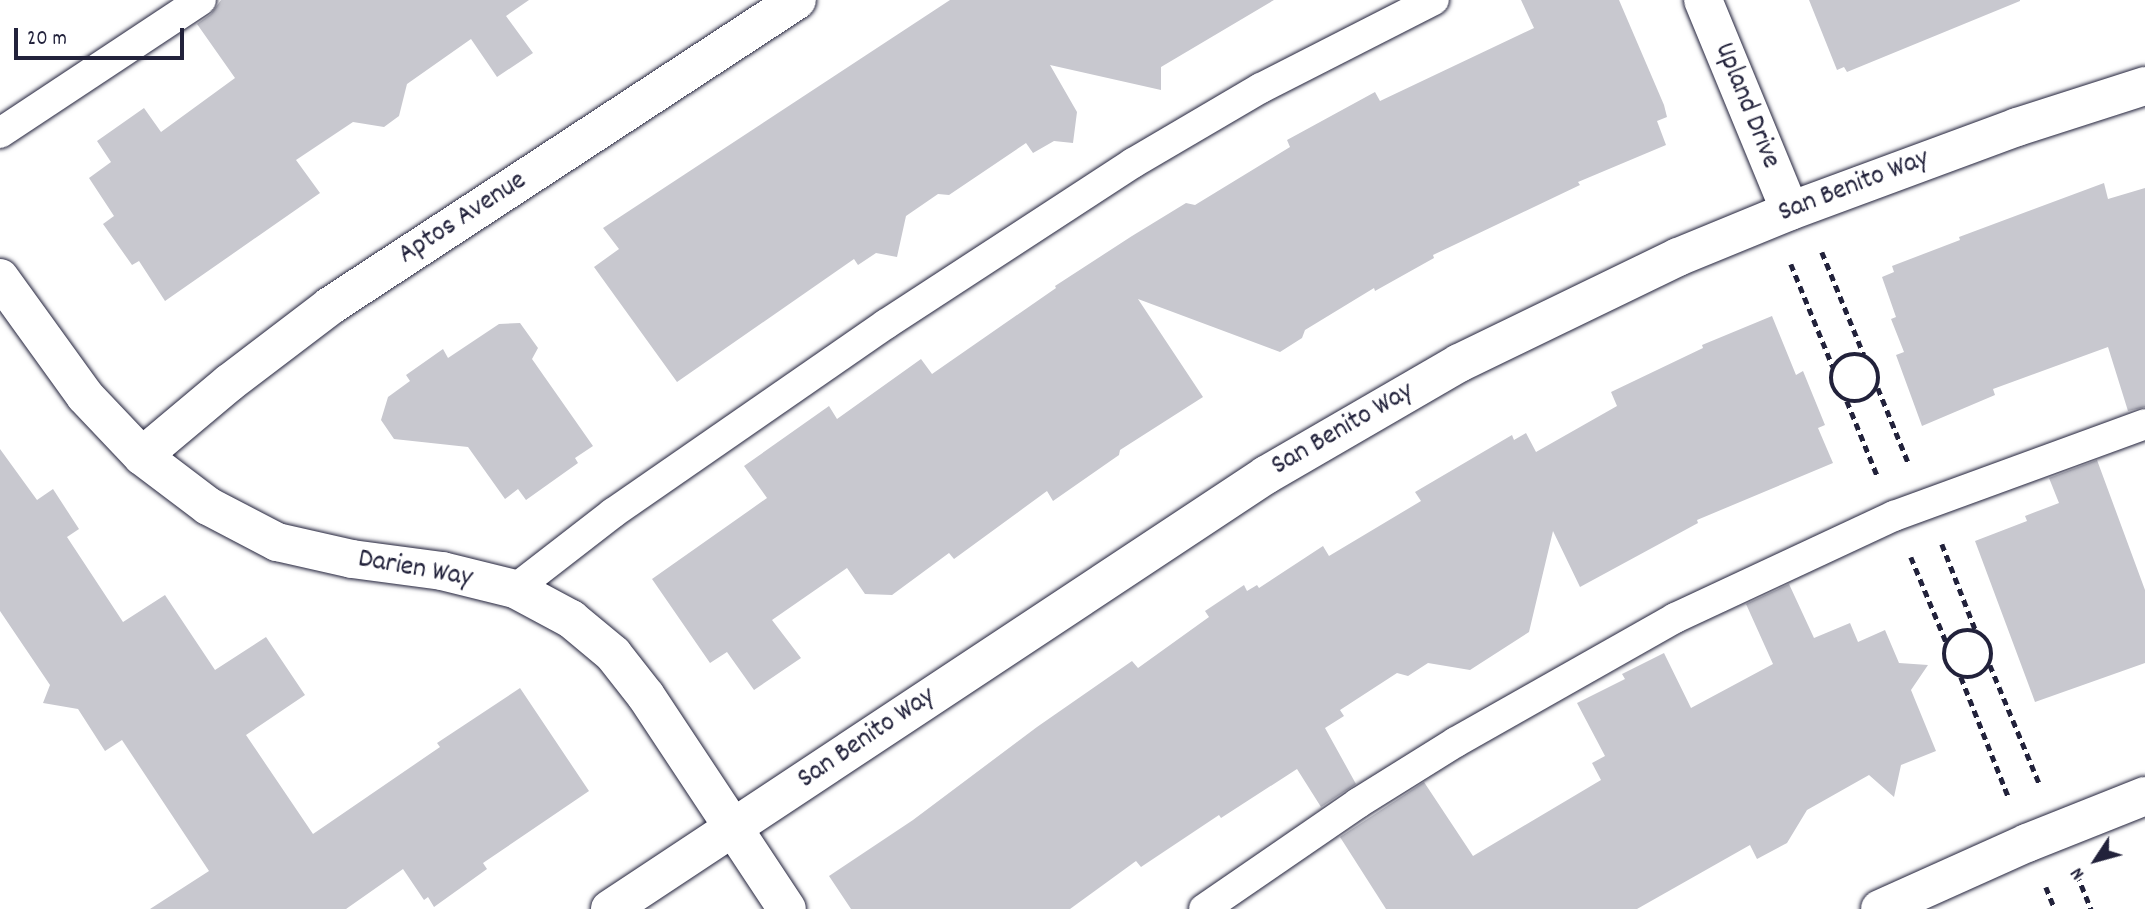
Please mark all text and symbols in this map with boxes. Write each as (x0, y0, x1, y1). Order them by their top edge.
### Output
scale bar (18, 14, 187, 58)
text: 20 m (27, 25, 67, 55)
street label: Upland Drive (1706, 38, 1786, 174)
street label: San Benito Way (1774, 143, 1934, 231)
street label: Aptos Avenue (393, 165, 533, 273)
street label: San Benito Way (1266, 376, 1420, 484)
street label: Darien Way (355, 543, 475, 597)
street label: San Benito Way (792, 681, 942, 797)
north arrow (2061, 825, 2131, 895)
text: N (2065, 861, 2092, 884)

